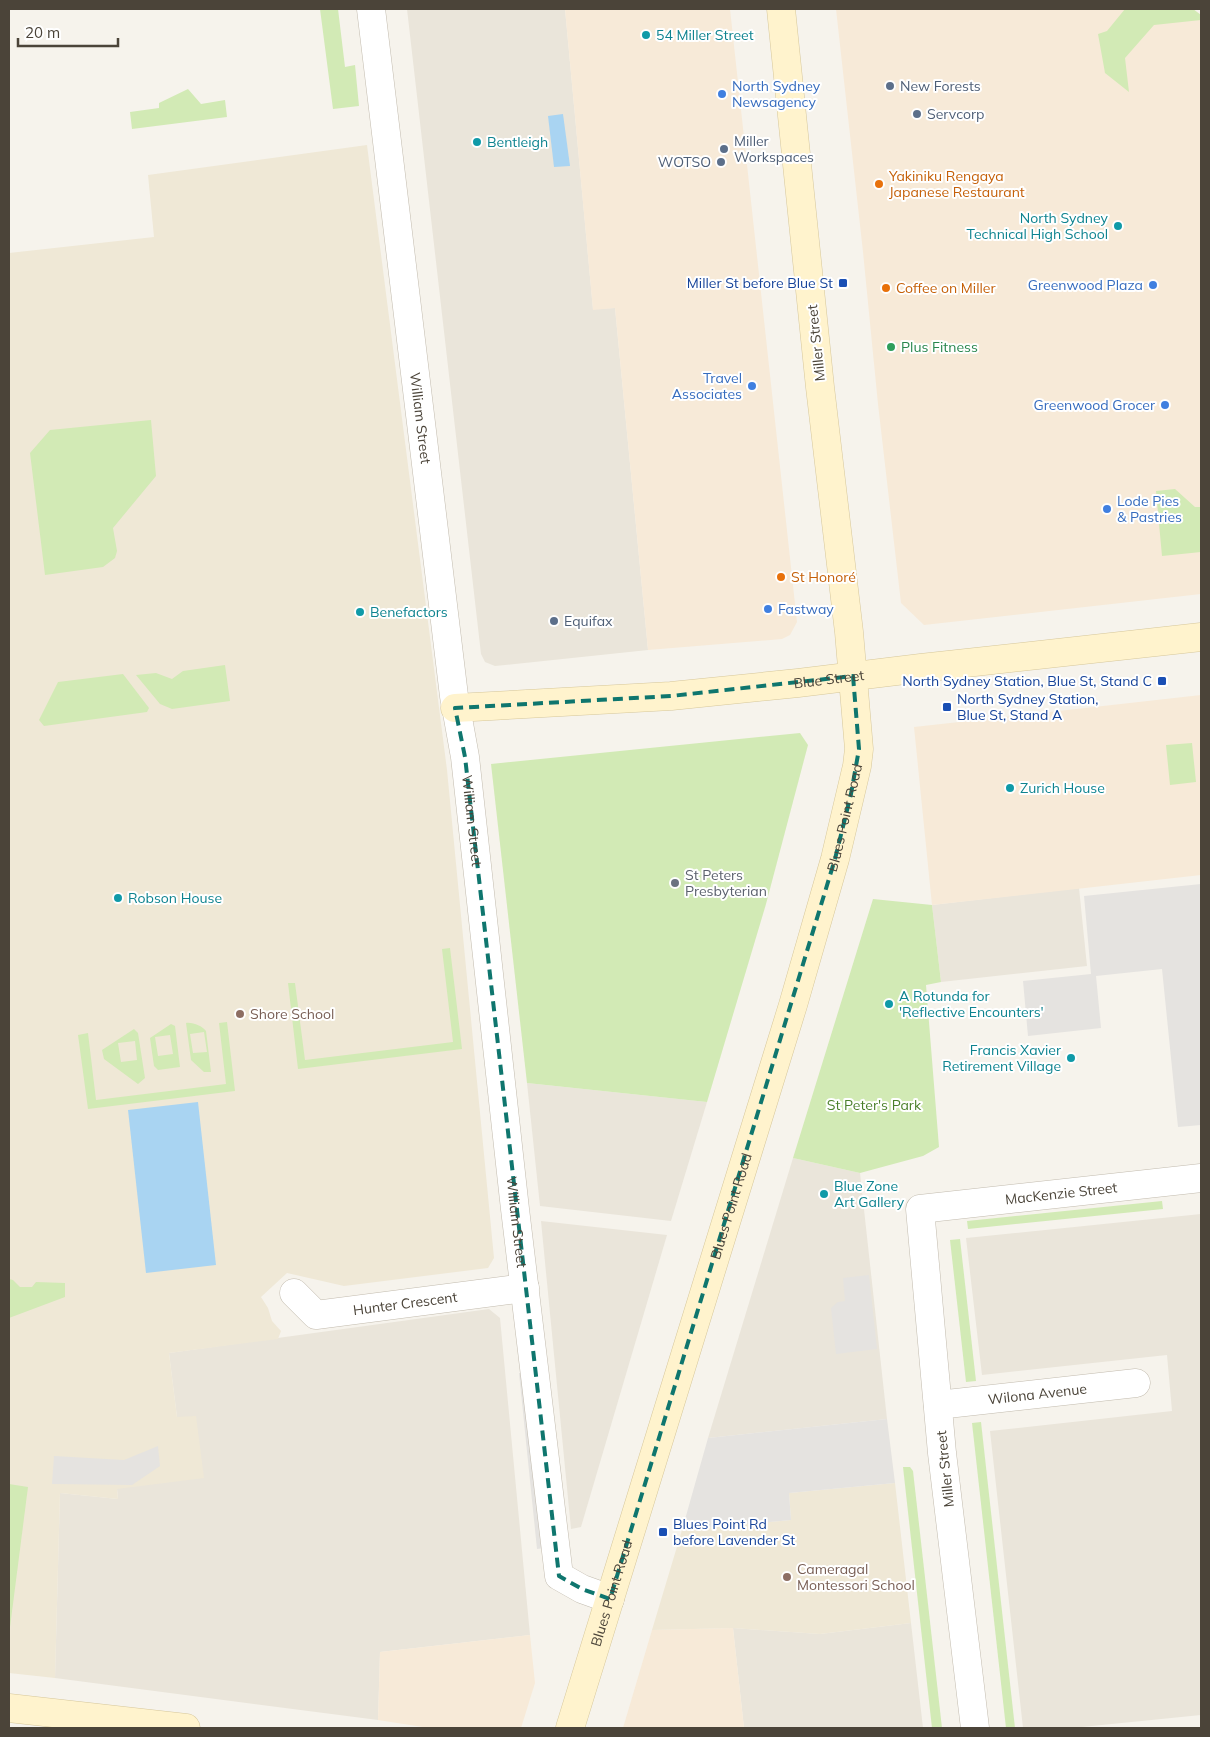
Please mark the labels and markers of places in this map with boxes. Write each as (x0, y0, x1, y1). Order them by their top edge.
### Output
place label: 54 Miller Street (656, 26, 754, 44)
marker: 54 Miller Street (640, 29, 652, 41)
place label: North Sydney Newsagency (732, 77, 821, 111)
place label: New Forests (900, 77, 981, 95)
marker: New Forests (884, 80, 896, 92)
marker: North Sydney Newsagency (716, 88, 728, 100)
place label: Servcorp (927, 105, 984, 123)
marker: Servcorp (911, 108, 923, 120)
place label: Miller Workspaces (734, 132, 814, 166)
place label: Bentleigh (487, 133, 548, 151)
marker: Bentleigh (471, 136, 483, 148)
marker: Miller Workspaces (718, 143, 730, 155)
place label: WOTSO (658, 153, 711, 171)
marker: WOTSO (715, 156, 727, 168)
place label: Yakiniku Rengaya Japanese Restaurant (888, 167, 1025, 201)
marker: Yakiniku Rengaya Japanese Restaurant (873, 178, 885, 190)
place label: North Sydney Technical High School (967, 209, 1109, 243)
marker: North Sydney Technical High School (1112, 220, 1124, 232)
place label: Miller St before Blue St (687, 274, 833, 292)
place label: Greenwood Plaza (1028, 276, 1143, 294)
marker: Miller St before Blue St (837, 277, 849, 289)
place label: Coffee on Miller (896, 279, 996, 297)
marker: Greenwood Plaza (1147, 279, 1159, 291)
marker: Coffee on Miller (880, 282, 892, 294)
place label: Plus Fitness (901, 338, 978, 356)
marker: Plus Fitness (885, 341, 897, 353)
place label: Travel Associates (672, 369, 742, 403)
marker: Travel Associates (746, 380, 758, 392)
place label: Greenwood Grocer (1034, 396, 1156, 414)
marker: Greenwood Grocer (1159, 399, 1171, 411)
place label: Lode Pies & Pastries (1117, 492, 1182, 526)
marker: Lode Pies & Pastries (1101, 503, 1113, 515)
place label: St Honoré (791, 568, 856, 586)
marker: St Honoré (775, 571, 787, 583)
place label: Fastway (778, 600, 834, 618)
place label: Benefactors (370, 603, 448, 621)
marker: Fastway (762, 603, 774, 615)
marker: Benefactors (354, 606, 366, 618)
place label: Equifax (564, 612, 613, 630)
marker: Equifax (548, 615, 560, 627)
place label: North Sydney Station, Blue St, Stand C (902, 672, 1152, 690)
marker: North Sydney Station, Blue St, Stand C (1156, 675, 1168, 687)
place label: North Sydney Station, Blue St, Stand A (957, 690, 1098, 724)
marker: North Sydney Station, Blue St, Stand A (941, 701, 953, 713)
place label: Zurich House (1020, 779, 1105, 797)
marker: Zurich House (1004, 782, 1016, 794)
place label: St Peters Presbyterian (685, 866, 767, 900)
marker: St Peters Presbyterian (669, 877, 681, 889)
place label: Robson House (128, 889, 222, 907)
marker: Robson House (112, 892, 124, 904)
place label: A Rotunda for 'Reflective Encounters' (899, 987, 1044, 1021)
marker: A Rotunda for 'Reflective Encounters' (883, 998, 895, 1010)
place label: Shore School (250, 1005, 334, 1023)
marker: Shore School (234, 1008, 246, 1020)
place label: Francis Xavier Retirement Village (942, 1041, 1062, 1075)
marker: Francis Xavier Retirement Village (1065, 1052, 1077, 1064)
place label: Blue Zone Art Gallery (834, 1177, 905, 1211)
marker: Blue Zone Art Gallery (818, 1188, 830, 1200)
place label: Blues Point Rd before Lavender St (673, 1515, 795, 1549)
marker: Blues Point Rd before Lavender St (657, 1526, 669, 1538)
place label: Cameragal Montessori School (797, 1560, 915, 1594)
marker: Cameragal Montessori School (781, 1571, 793, 1583)

